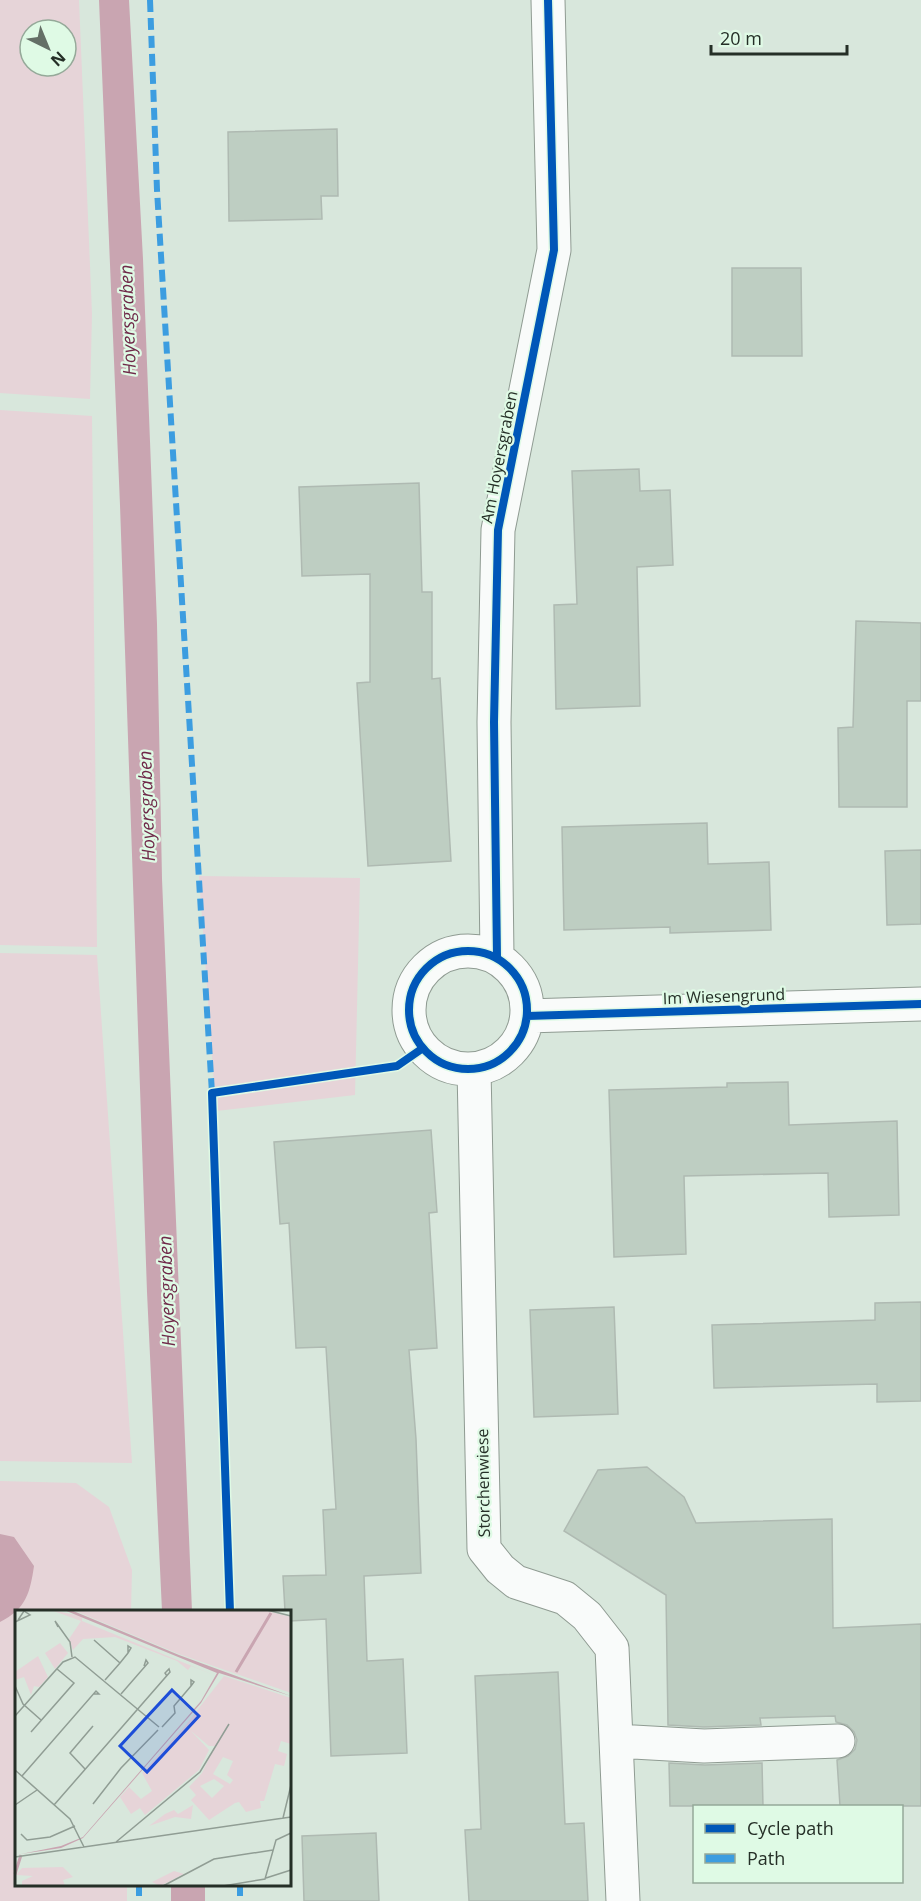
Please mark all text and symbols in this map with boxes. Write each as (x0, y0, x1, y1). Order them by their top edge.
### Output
north arrow (18, 18, 78, 78)
scale bar (711, 18, 848, 56)
text: 20 m (720, 26, 762, 50)
text: N (46, 46, 70, 71)
water label: Hoyersgraben (113, 264, 141, 376)
street label: Am Hoyersgraben (475, 389, 523, 525)
water label: Hoyersgraben (132, 750, 160, 862)
street label: Im Wiesengrund (663, 983, 785, 1009)
water label: Hoyersgraben (152, 1235, 180, 1347)
street label: Storchenwiese (471, 1428, 495, 1538)
inset map (15, 1610, 291, 1886)
legend (693, 1805, 903, 1883)
text: Cycle path (747, 1816, 834, 1840)
text: Path (747, 1846, 785, 1870)

